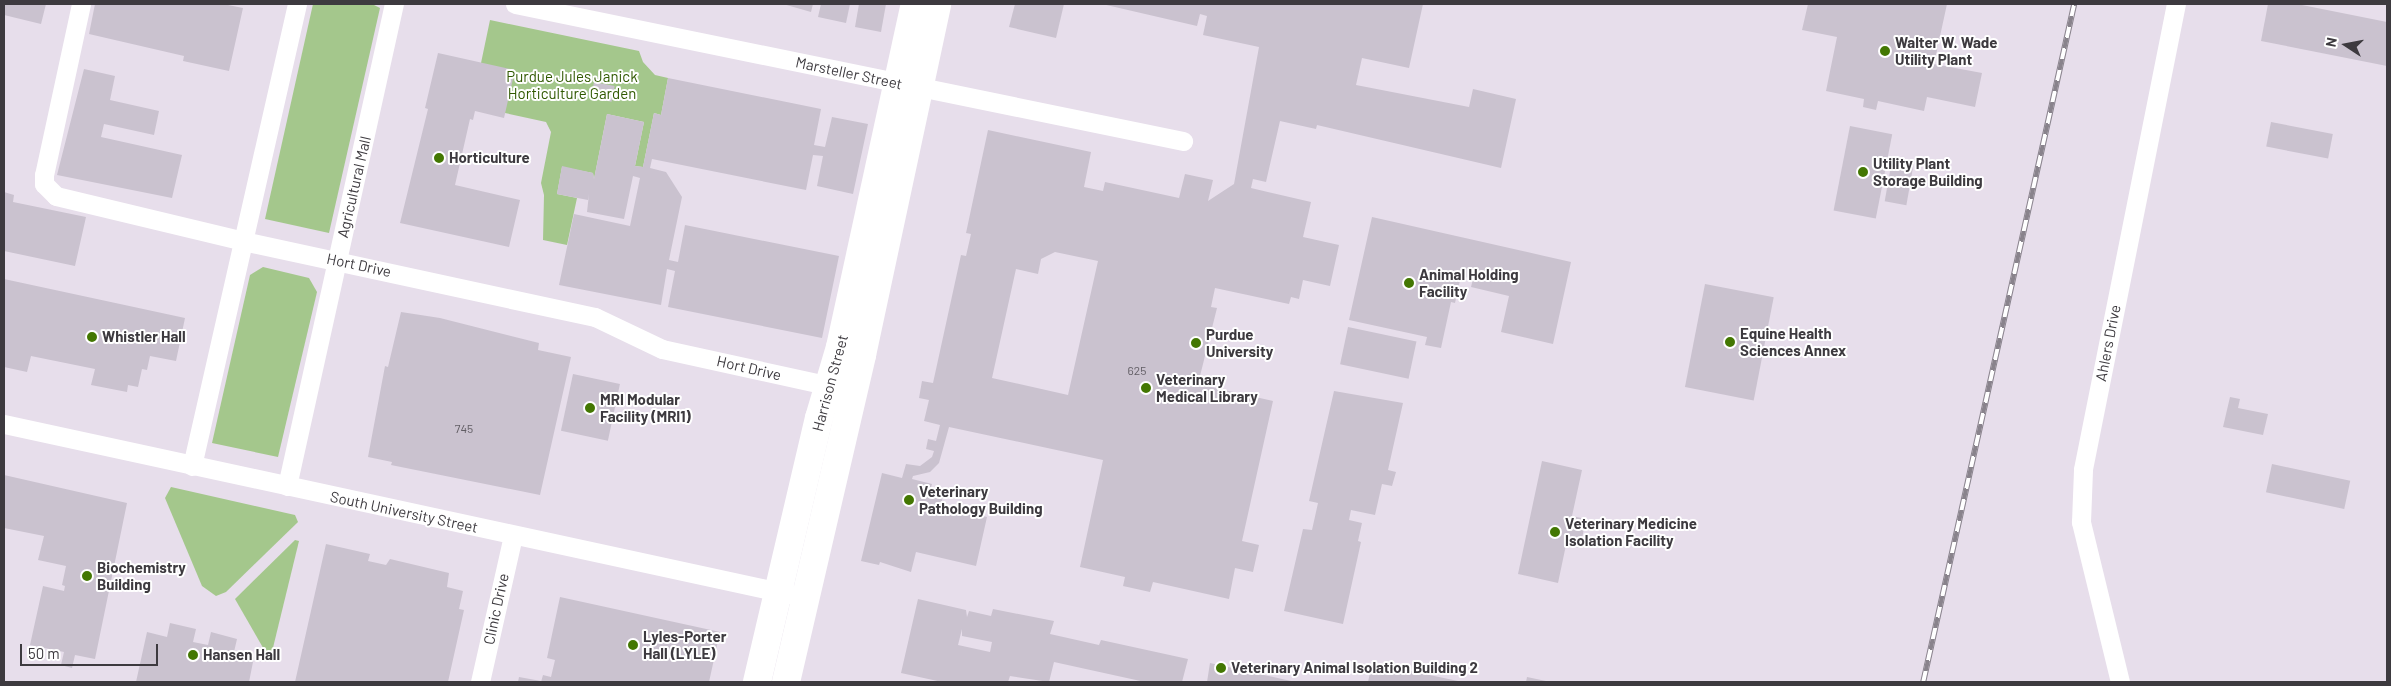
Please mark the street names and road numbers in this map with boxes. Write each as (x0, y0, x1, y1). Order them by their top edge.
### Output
street label: Marsteller Street (794, 53, 904, 93)
street label: Agricultural Mall (334, 134, 374, 240)
street label: Hort Drive (325, 249, 393, 281)
street label: Ahlers Drive (2092, 303, 2124, 383)
street label: Harrison Street (808, 333, 852, 433)
street label: Hort Drive (715, 352, 783, 384)
street label: South University Street (328, 488, 480, 536)
street label: Clinic Drive (480, 572, 512, 646)

